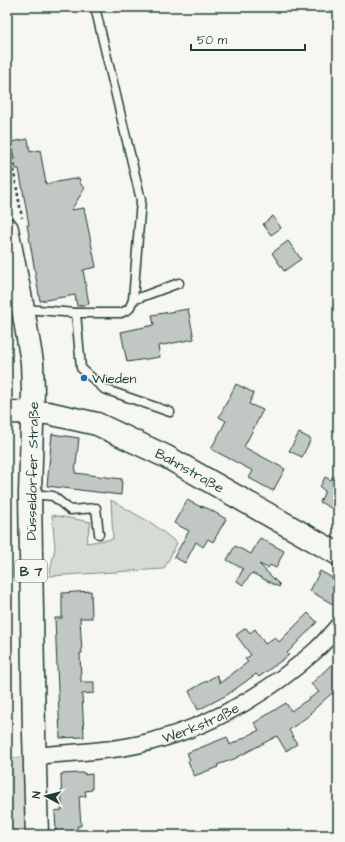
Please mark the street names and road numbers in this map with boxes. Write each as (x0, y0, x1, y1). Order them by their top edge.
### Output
street label: Düsseldorfer Straße (22, 401, 44, 541)
street label: Bahnstraße (152, 444, 228, 499)
road number: B 7 (15, 560, 47, 582)
street label: Werkstraße (160, 698, 244, 749)

